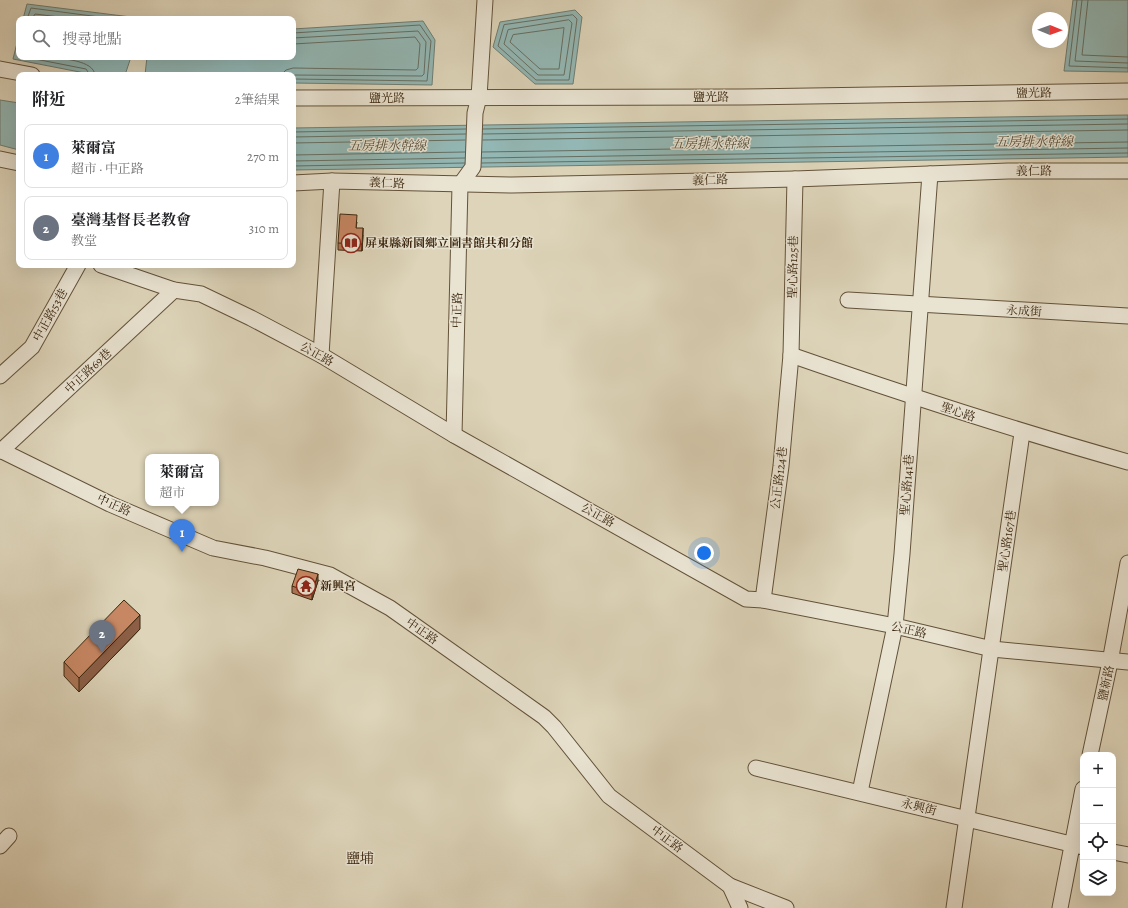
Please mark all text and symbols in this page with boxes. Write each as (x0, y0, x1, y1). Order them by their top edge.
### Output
north arrow (1032, 12, 1068, 48)
search box (16, 16, 296, 60)
icon: search (30, 27, 52, 49)
text: 搜尋地點 (62, 29, 122, 49)
street label: 鹽光路 (1016, 85, 1052, 101)
text: 附近 (32, 88, 66, 111)
street label: 鹽光路 (693, 89, 729, 105)
street label: 鹽光路 (369, 90, 405, 106)
text: 2筆結果 (235, 91, 280, 108)
water label: 五房排水幹線 (995, 133, 1075, 150)
water label: 五房排水幹線 (671, 135, 751, 152)
water label: 五房排水幹線 (348, 137, 428, 154)
text: 萊爾富 (71, 138, 116, 158)
text: 1 (44, 148, 48, 165)
text: 270 m (247, 148, 279, 165)
text: 超市 · 中正路 (71, 160, 144, 177)
street label: 義仁路 (1016, 163, 1052, 179)
street label: 義仁路 (692, 171, 728, 189)
street label: 義仁路 (369, 174, 405, 192)
text: 臺灣基督長老教會 (71, 210, 191, 230)
text: 2 (43, 220, 49, 237)
text: 310 m (249, 220, 279, 237)
text: 教堂 (71, 232, 97, 249)
library icon: 屏東縣新園鄉立圖書館共和分館 (340, 232, 362, 254)
place label: 屏東縣新園鄉立圖書館共和分館 (365, 235, 533, 251)
street label: 聖心路125巷 (784, 235, 802, 299)
street label: 中正路53巷 (29, 286, 71, 344)
street label: 中正路 (448, 292, 466, 328)
street label: 永成街 (1006, 302, 1043, 320)
street label: 公正路 (297, 338, 337, 370)
street label: 中正路69巷 (61, 345, 115, 397)
street label: 聖心路 (938, 399, 978, 425)
street label: 公正路124巷 (767, 446, 791, 510)
popup (145, 454, 219, 506)
street label: 聖心路141巷 (897, 454, 917, 516)
text: 萊爾富 (159, 462, 205, 482)
text: 超市 (159, 484, 186, 501)
street label: 中正路 (94, 490, 134, 520)
street label: 公正路 (578, 499, 618, 531)
street label: 聖心路167巷 (995, 509, 1019, 573)
pin: 1 (169, 519, 195, 552)
your location (694, 543, 714, 563)
temple icon: 新興宮 (295, 575, 317, 597)
place label: 新興宮 (320, 578, 356, 594)
street label: 中正路 (403, 614, 441, 648)
street label: 公正路 (890, 618, 928, 642)
pin: 2 (89, 620, 115, 653)
street label: 鹽新路 (1094, 664, 1118, 702)
map controls (1080, 752, 1116, 896)
button: + (1080, 752, 1116, 788)
button: − (1080, 788, 1116, 824)
street label: 永興街 (900, 795, 939, 819)
street label: 中正路 (648, 822, 686, 856)
button: locate (1080, 824, 1116, 860)
district label: 鹽埔 (346, 849, 374, 868)
button: layers (1080, 860, 1116, 896)

